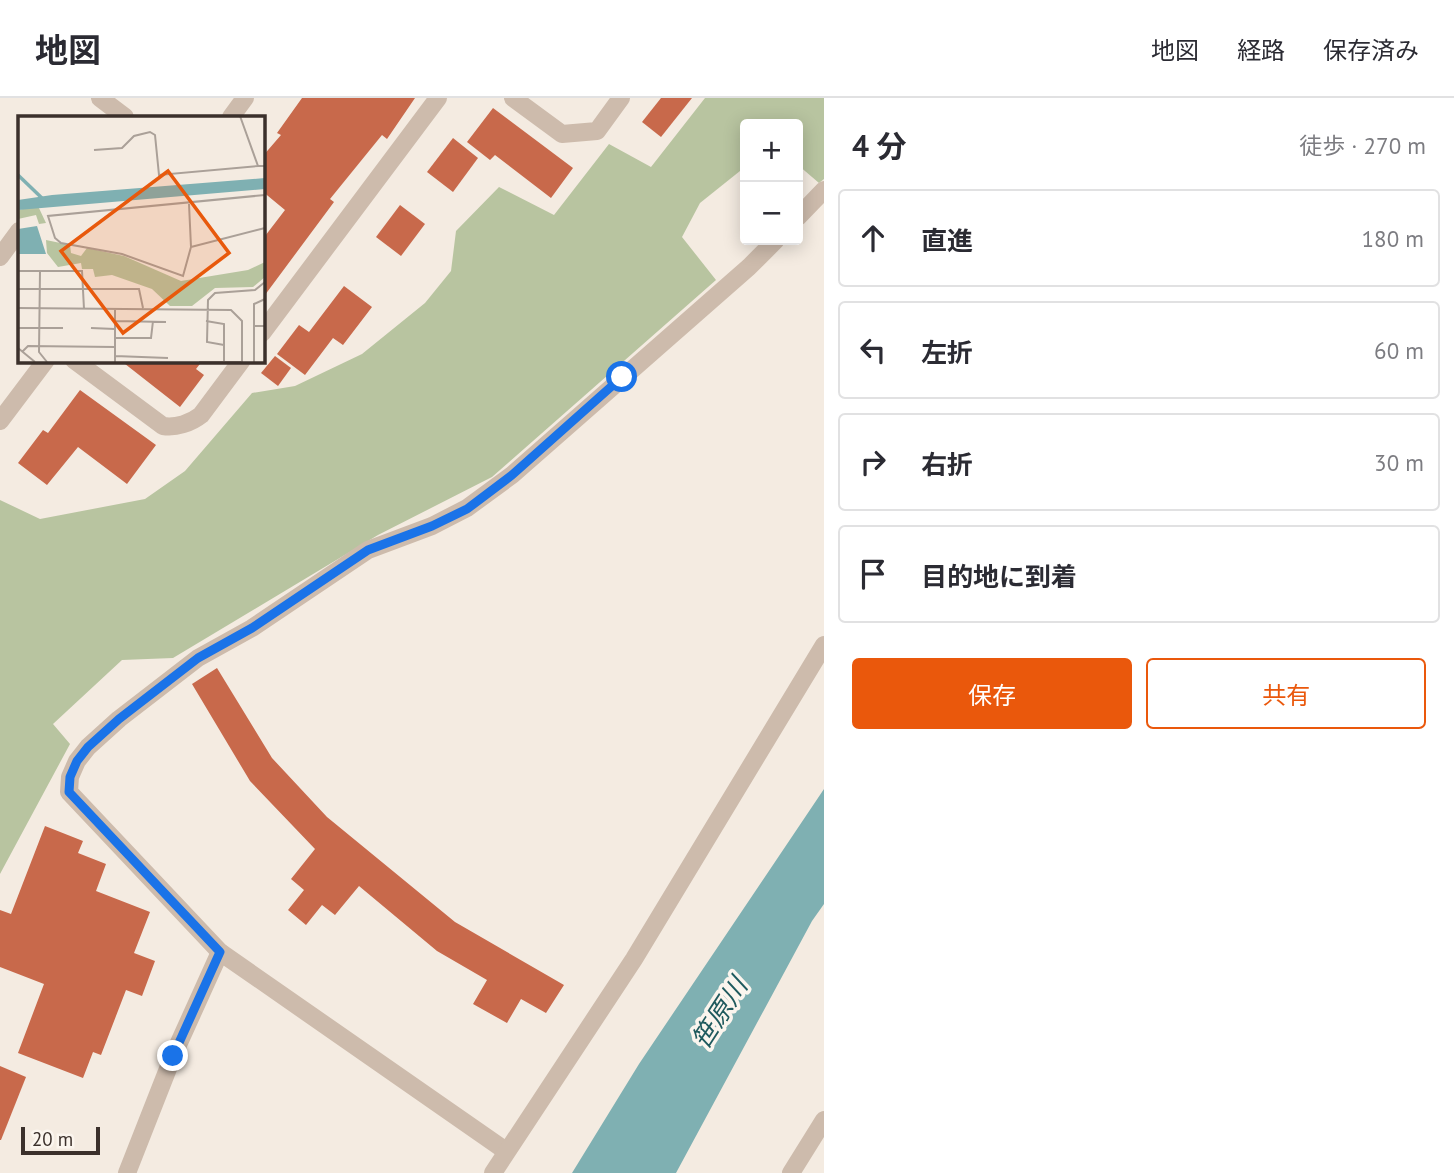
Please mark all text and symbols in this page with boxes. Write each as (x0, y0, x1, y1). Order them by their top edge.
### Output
text: 地図 (35, 28, 101, 71)
text: 地図 (1151, 35, 1199, 66)
text: 経路 (1237, 35, 1285, 66)
text: 保存済み (1323, 35, 1419, 66)
inset map (18, 116, 264, 362)
map controls (740, 119, 803, 245)
button: + (740, 119, 803, 182)
text: 4 分 (852, 126, 907, 165)
text: 徒歩 · 270 m (1299, 131, 1426, 160)
button: − (740, 182, 803, 245)
icon: ahead (854, 219, 892, 257)
text: 直進 (921, 224, 973, 257)
text: 180 m (1362, 224, 1424, 253)
icon: left (854, 331, 892, 369)
text: 左折 (921, 336, 973, 369)
text: 60 m (1374, 336, 1424, 365)
route start (606, 361, 637, 392)
icon: right (854, 443, 892, 481)
text: 右折 (921, 448, 973, 481)
text: 30 m (1374, 448, 1424, 477)
icon: arrive (854, 555, 892, 593)
text: 目的地に到着 (921, 560, 1077, 593)
button: 保存 (852, 658, 1132, 729)
button: 共有 (1146, 658, 1426, 729)
water label: 笹原川 (684, 969, 756, 1055)
route end (157, 1040, 188, 1071)
scale bar (21, 1124, 100, 1156)
text: 20 m (32, 1127, 73, 1151)

